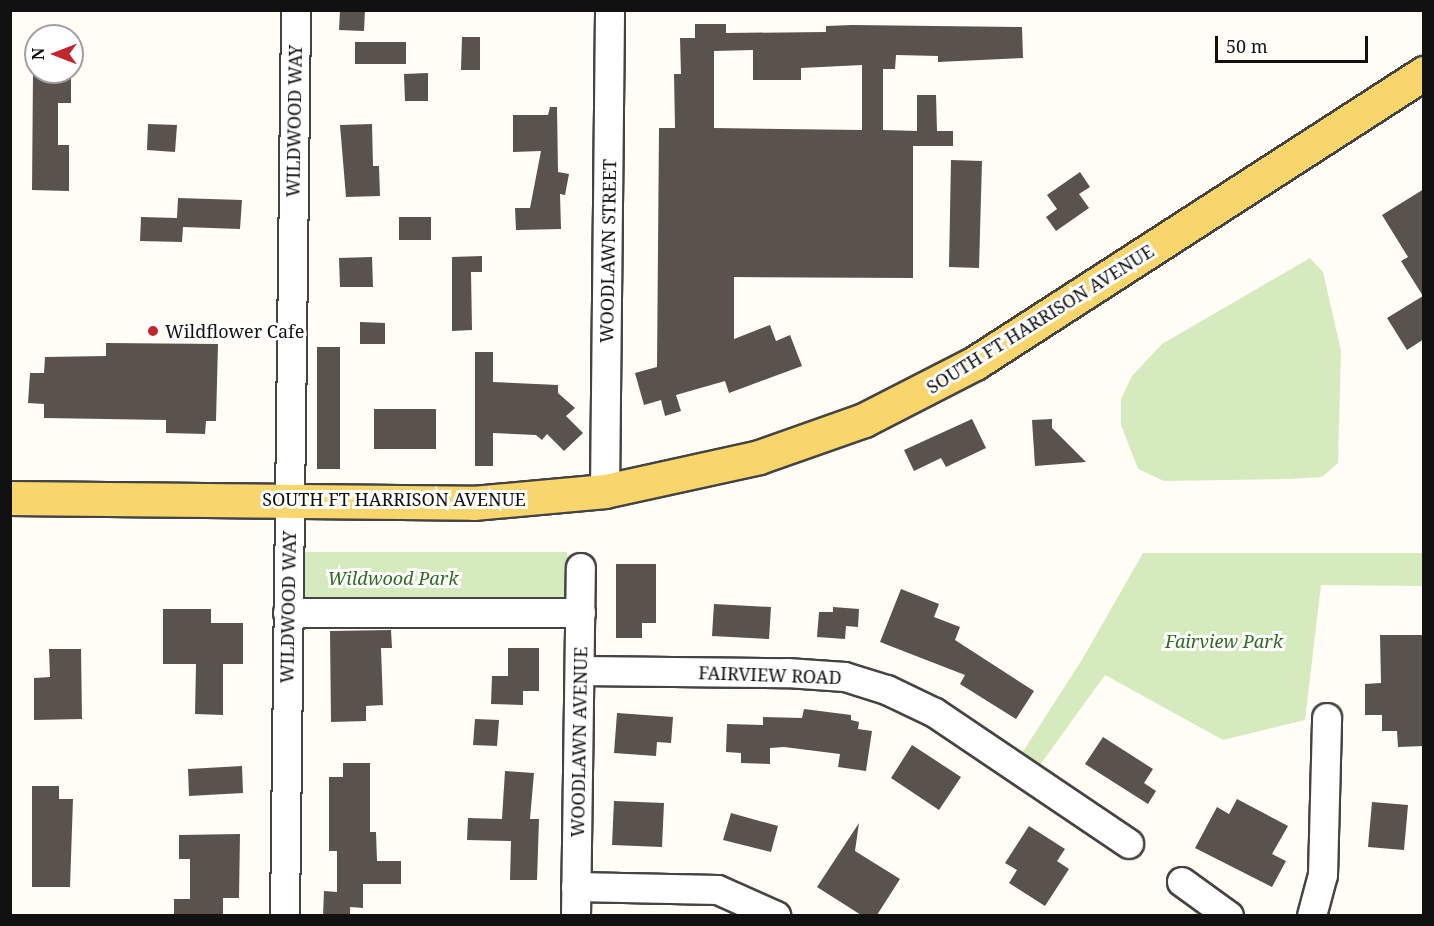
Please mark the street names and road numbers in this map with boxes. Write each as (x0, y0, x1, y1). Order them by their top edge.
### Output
street label: WILDWOOD WAY (282, 45, 306, 197)
street label: WOODLAWN STREET (596, 159, 620, 343)
street label: SOUTH FT HARRISON AVENUE (923, 240, 1157, 398)
street label: SOUTH FT HARRISON AVENUE (262, 488, 526, 510)
street label: WILDWOOD WAY (276, 531, 300, 683)
street label: WOODLAWN AVENUE (567, 646, 591, 838)
street label: FAIRVIEW ROAD (698, 662, 842, 688)

